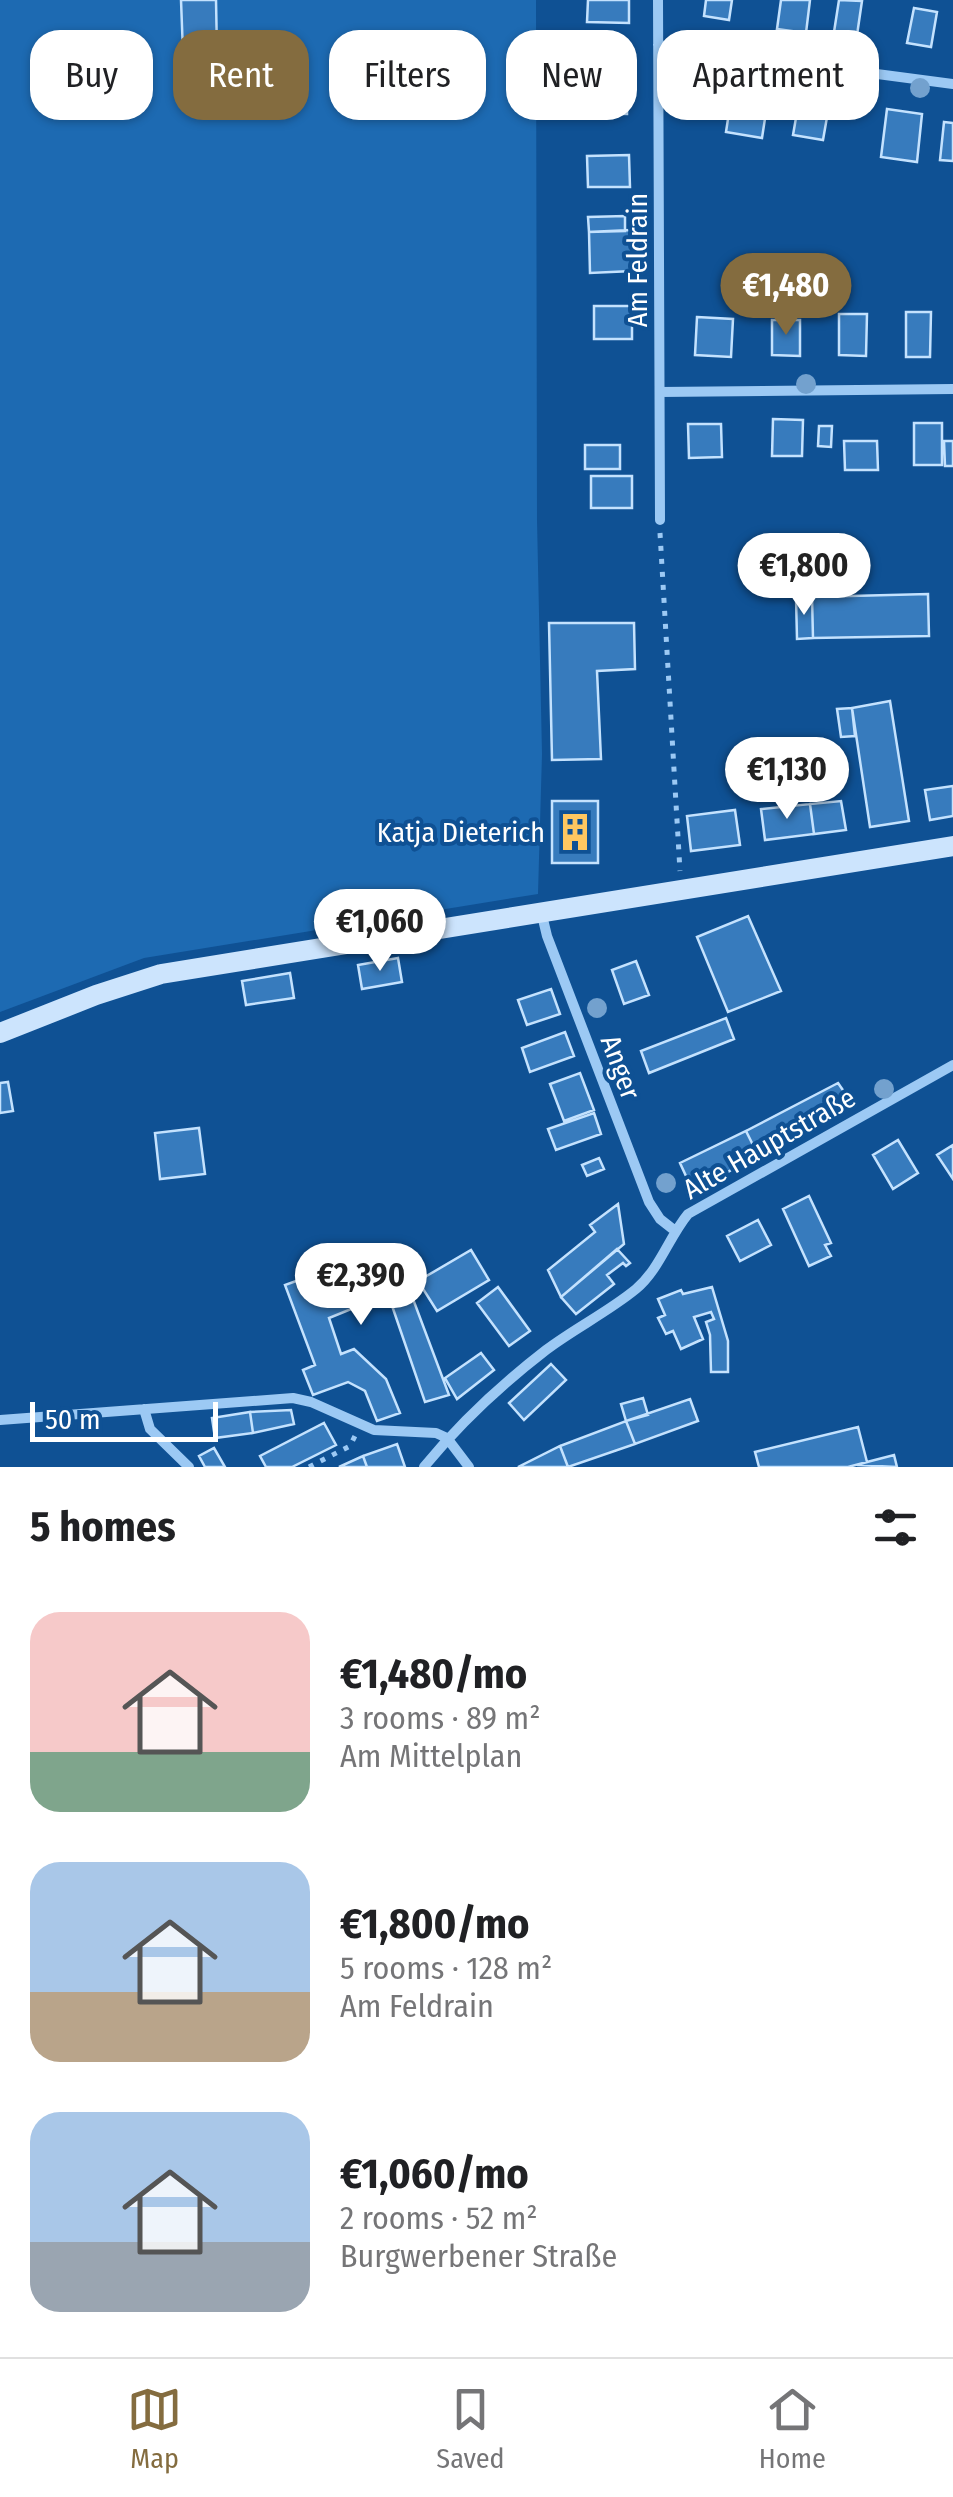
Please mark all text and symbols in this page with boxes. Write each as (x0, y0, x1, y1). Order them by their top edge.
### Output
chip: Buy (30, 30, 153, 120)
chip: Rent (173, 30, 309, 120)
chip: Filters (329, 30, 486, 120)
chip: New (506, 30, 637, 120)
chip: Apartment (657, 30, 879, 120)
street label: Am Feldrain (621, 193, 654, 327)
pin: €1,480 (705, 253, 867, 338)
text: €1,480 (742, 266, 830, 304)
pin: €1,800 (723, 533, 885, 618)
text: €1,800 (760, 546, 848, 584)
pin: €1,130 (706, 737, 868, 822)
text: €1,130 (747, 750, 827, 788)
building icon: Katja Dieterich (554, 811, 596, 853)
place label: Katja Dieterich (377, 816, 545, 849)
pin: €1,060 (299, 889, 461, 974)
text: €1,060 (336, 902, 424, 940)
street label: Anger (594, 1031, 647, 1104)
street label: Alte Hauptstraße (677, 1081, 861, 1206)
pin: €2,390 (280, 1243, 442, 1328)
text: €2,390 (317, 1256, 405, 1294)
scale bar (30, 1397, 218, 1442)
text: 50 m (45, 1403, 101, 1436)
icon: filters (868, 1500, 923, 1555)
text: 5 homes (30, 1502, 176, 1552)
text: €1,480/mo (340, 1649, 527, 1699)
icon: home (110, 1652, 230, 1772)
text: 3 rooms · 89 m² (340, 1699, 541, 1737)
text: Am Mittelplan (340, 1737, 522, 1775)
text: €1,800/mo (340, 1899, 529, 1949)
icon: home (110, 1902, 230, 2022)
text: 5 rooms · 128 m² (340, 1949, 552, 1987)
text: Am Feldrain (340, 1987, 494, 2025)
text: €1,060/mo (340, 2149, 529, 2199)
icon: home (110, 2152, 230, 2272)
text: 2 rooms · 52 m² (340, 2199, 538, 2237)
text: Burgwerbener Straße (340, 2237, 617, 2275)
tab: Map (127, 2382, 182, 2475)
tab: Saved (436, 2382, 505, 2475)
tab: Home (759, 2382, 826, 2475)

